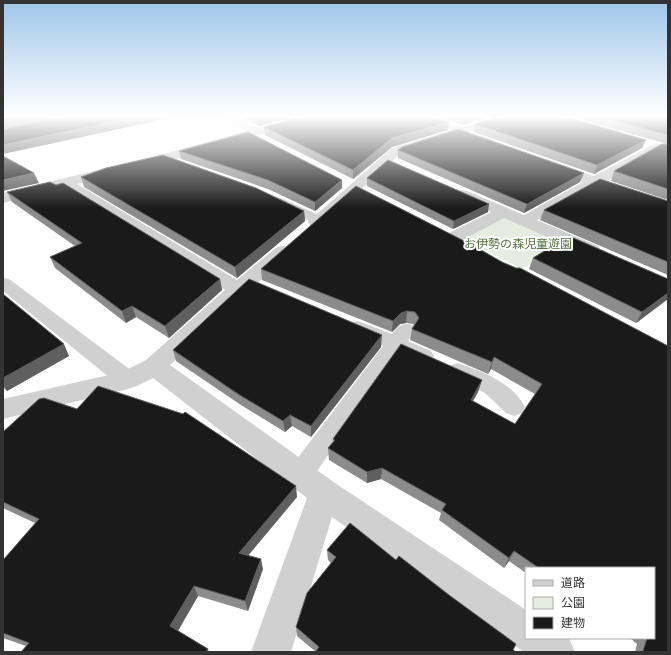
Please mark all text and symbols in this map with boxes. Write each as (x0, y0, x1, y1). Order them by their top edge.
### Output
park label: お伊勢の森児童遊園 (464, 237, 572, 251)
legend (525, 567, 655, 639)
text: 道路 (561, 576, 585, 590)
text: 公園 (561, 596, 585, 610)
text: 建物 (561, 616, 585, 630)

